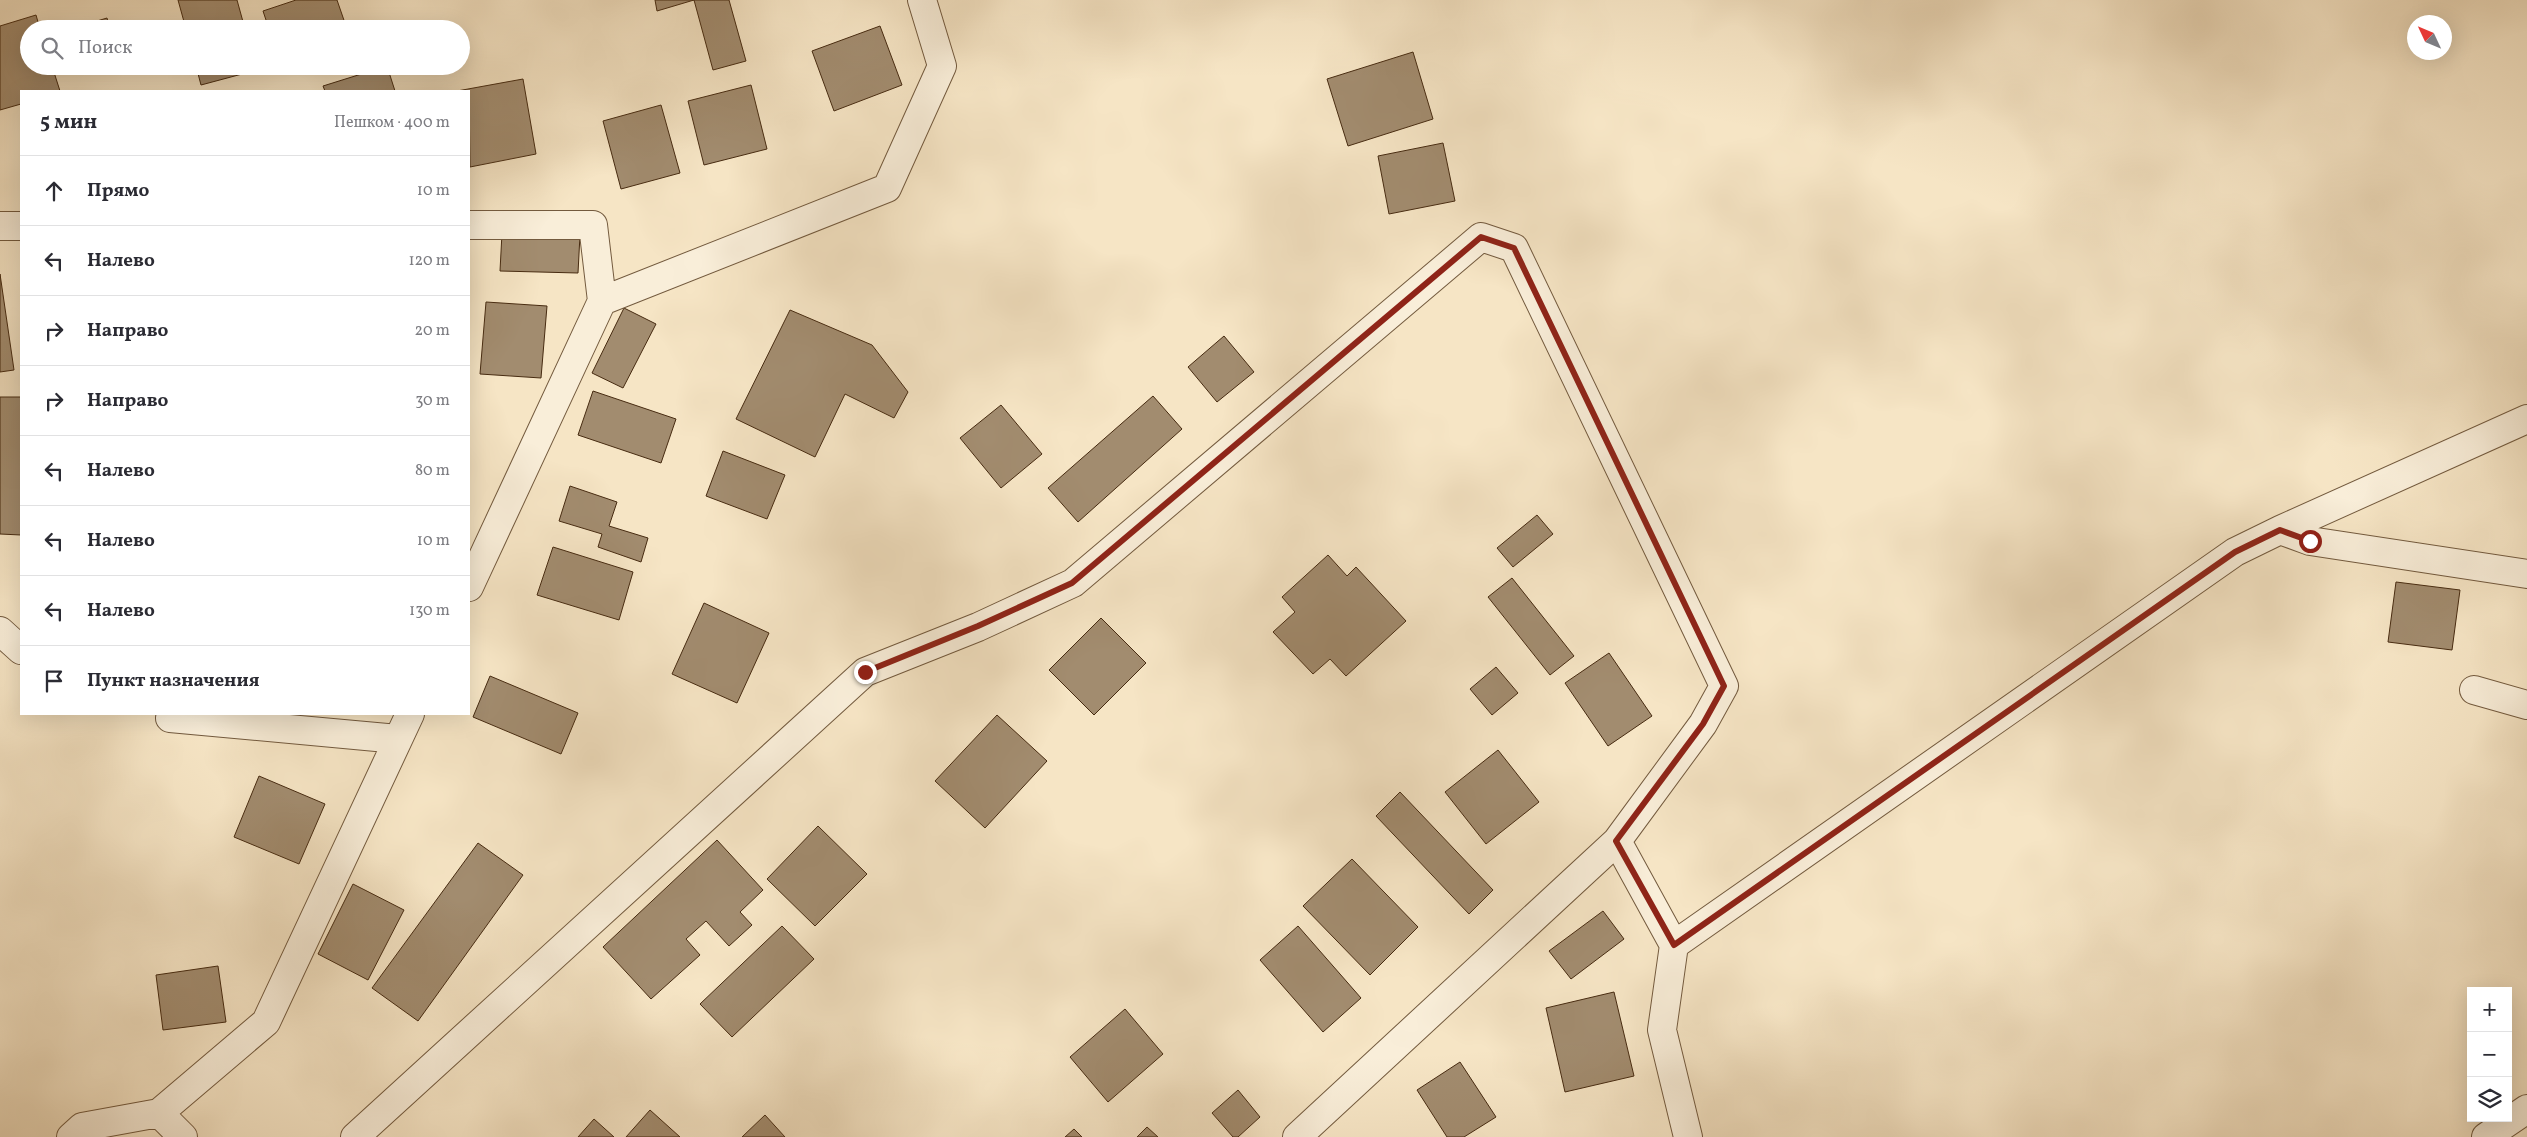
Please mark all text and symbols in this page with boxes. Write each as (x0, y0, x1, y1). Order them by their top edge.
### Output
north arrow (2407, 15, 2452, 60)
search box (20, 20, 470, 75)
icon: search (38, 34, 66, 62)
text: Поиск (78, 35, 132, 61)
text: 5 мин (40, 108, 97, 137)
text: Пешком · 400 m (334, 112, 450, 134)
icon: ahead (40, 177, 68, 205)
text: Прямо (87, 178, 149, 204)
text: 10 m (417, 180, 450, 202)
icon: left (40, 247, 68, 275)
text: Налево (87, 248, 155, 274)
text: 120 m (408, 250, 450, 272)
icon: right (40, 317, 68, 345)
text: Направо (87, 318, 169, 344)
text: 20 m (415, 320, 450, 342)
icon: right (40, 387, 68, 415)
text: Направо (87, 388, 169, 414)
text: 30 m (415, 390, 450, 412)
icon: left (40, 457, 68, 485)
text: Налево (87, 458, 155, 484)
text: 80 m (415, 460, 450, 482)
icon: left (40, 527, 68, 555)
text: Налево (87, 528, 155, 554)
text: 10 m (417, 530, 450, 552)
route start (2299, 530, 2322, 553)
icon: left (40, 597, 68, 625)
text: Налево (87, 598, 155, 624)
text: 130 m (409, 600, 450, 622)
route end (854, 661, 877, 684)
icon: arrive (40, 667, 68, 695)
text: Пункт назначения (87, 668, 260, 694)
map controls (2467, 987, 2512, 1122)
button: + (2467, 987, 2512, 1032)
button: − (2467, 1032, 2512, 1077)
button: layers (2467, 1077, 2512, 1122)

